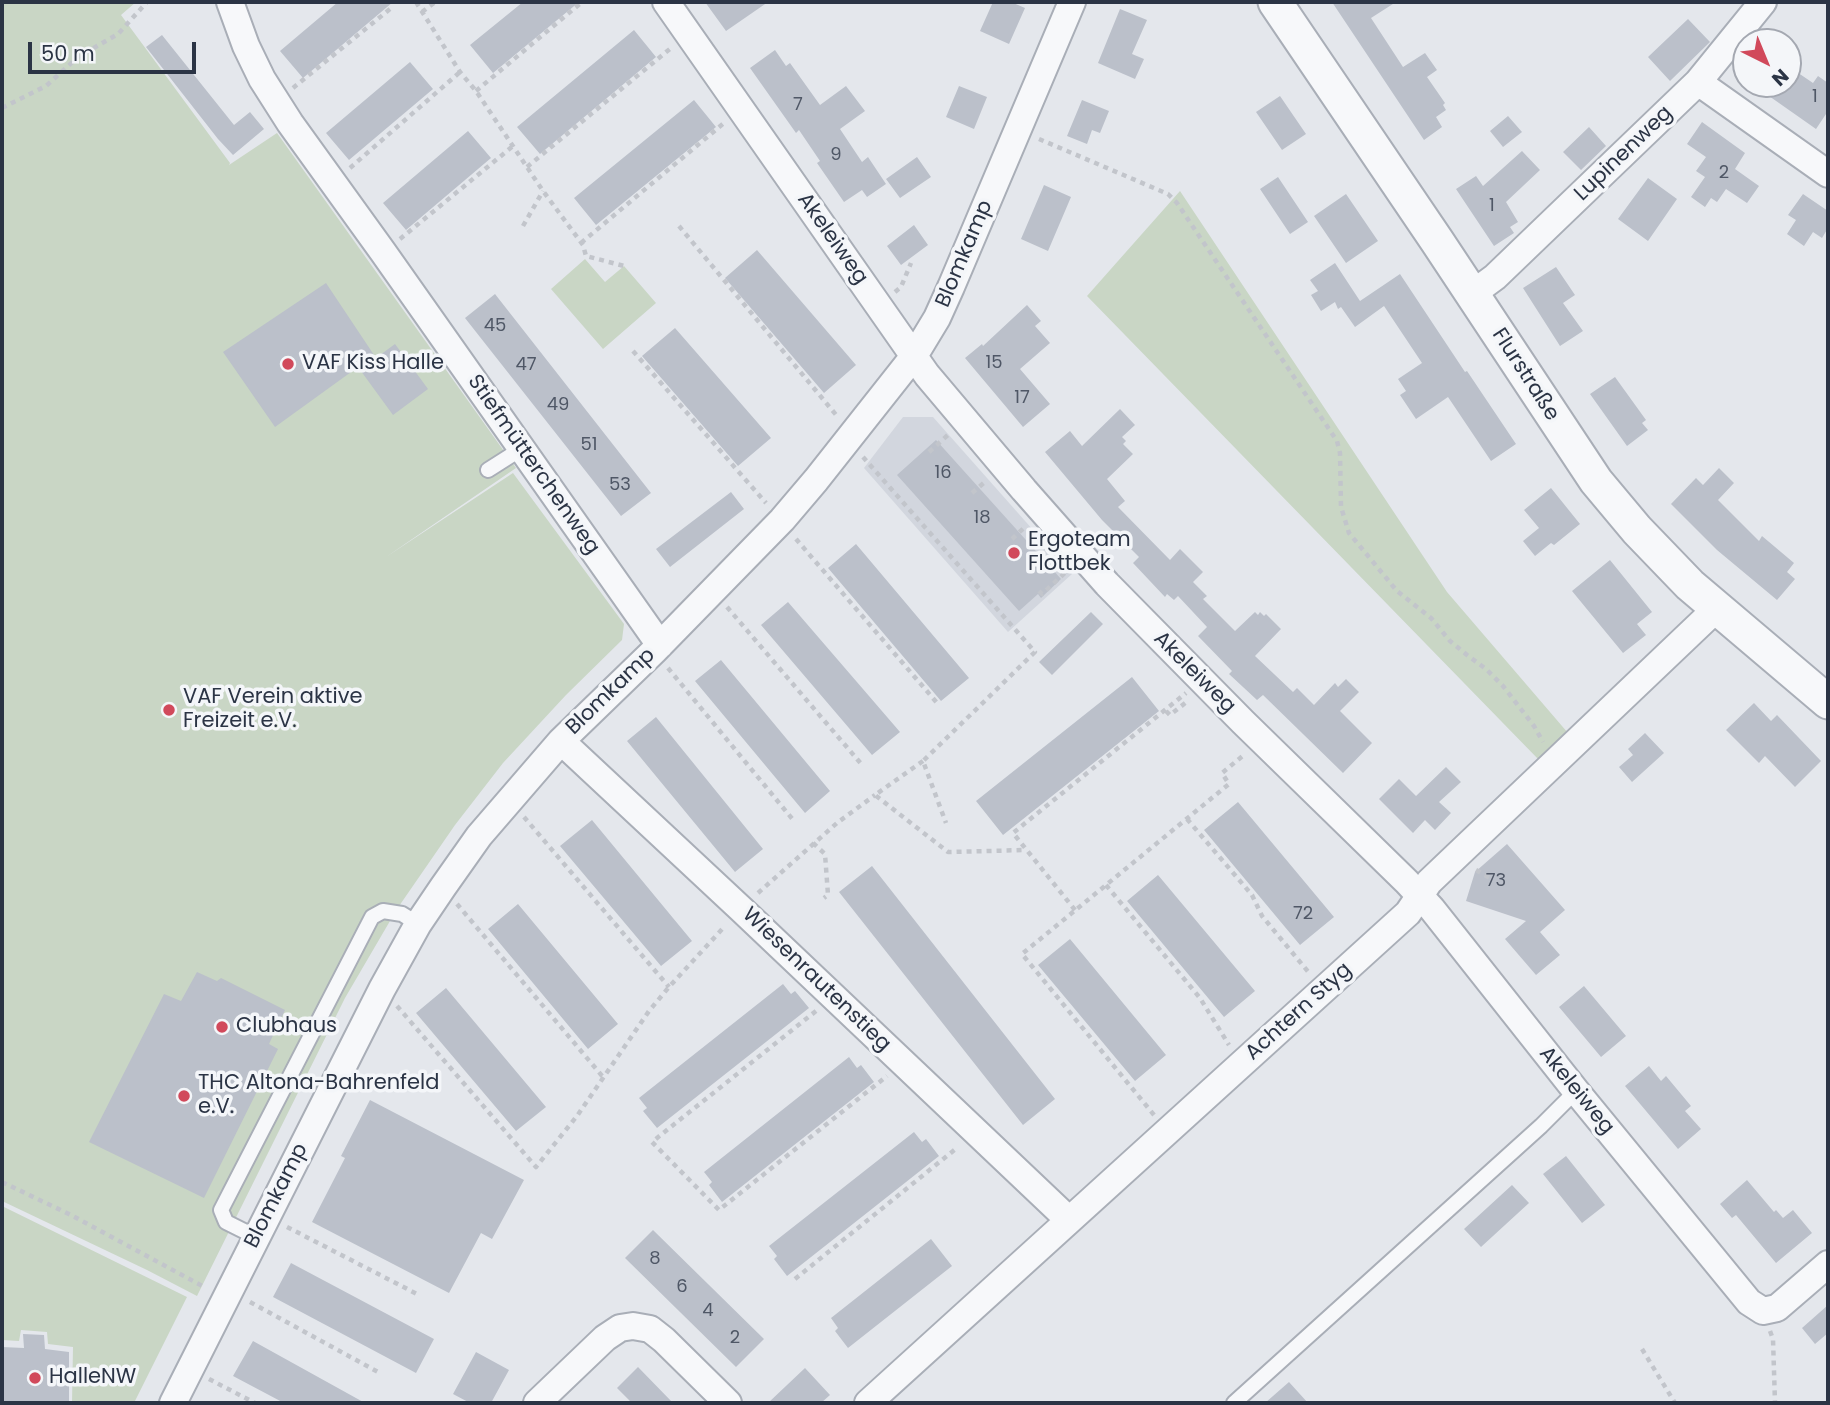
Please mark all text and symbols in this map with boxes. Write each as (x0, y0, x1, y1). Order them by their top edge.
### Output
scale bar (32, 28, 200, 72)
north arrow (1732, 28, 1802, 98)
text: 50 m (41, 39, 95, 68)
text: N (1766, 63, 1795, 92)
house number: 1 (1812, 86, 1818, 108)
house number: 7 (793, 94, 803, 116)
street label: Lupinenweg (1570, 101, 1678, 207)
house number: 9 (830, 144, 842, 166)
house number: 2 (1719, 162, 1729, 184)
street label: Akeleiweg (791, 188, 873, 290)
house number: 1 (1489, 195, 1495, 217)
street label: Blomkamp (931, 197, 999, 311)
house number: 45 (484, 315, 506, 337)
street label: Flurstraße (1486, 324, 1564, 426)
place label: VAF Kiss Halle (302, 351, 444, 377)
house number: 15 (985, 352, 1003, 374)
house number: 47 (515, 354, 537, 376)
marker: VAF Kiss Halle (280, 356, 296, 372)
street label: Stiefmütterchenweg (461, 370, 605, 560)
house number: 17 (1014, 387, 1030, 409)
house number: 49 (547, 394, 569, 416)
house number: 51 (580, 434, 598, 456)
house number: 16 (934, 462, 952, 484)
house number: 53 (609, 474, 631, 496)
house number: 18 (973, 507, 991, 529)
place label: Ergoteam Flottbek (1028, 528, 1131, 578)
marker: Ergoteam Flottbek (1006, 545, 1022, 561)
street label: Akeleiweg (1148, 627, 1240, 719)
street label: Blomkamp (561, 643, 661, 741)
place label: VAF Verein aktive Freizeit e.V. (183, 685, 362, 735)
marker: VAF Verein aktive Freizeit e.V. (161, 702, 177, 718)
house number: 73 (1486, 870, 1506, 892)
street label: Wiesenrautenstieg (737, 903, 895, 1057)
house number: 72 (1293, 903, 1313, 925)
street label: Achtern Styg (1241, 958, 1357, 1066)
place label: Clubhaus (236, 1014, 337, 1040)
marker: Clubhaus (214, 1019, 230, 1035)
street label: Akeleiweg (1533, 1042, 1619, 1140)
place label: THC Altona-Bahrenfeld e.V. (198, 1071, 439, 1121)
marker: THC Altona-Bahrenfeld e.V. (176, 1088, 192, 1104)
street label: Blomkamp (240, 1140, 314, 1252)
house number: 8 (649, 1248, 661, 1270)
house number: 6 (676, 1276, 688, 1298)
house number: 4 (702, 1300, 714, 1322)
house number: 2 (730, 1327, 740, 1349)
place label: HalleNW (49, 1365, 136, 1391)
marker: HalleNW (27, 1370, 43, 1386)

